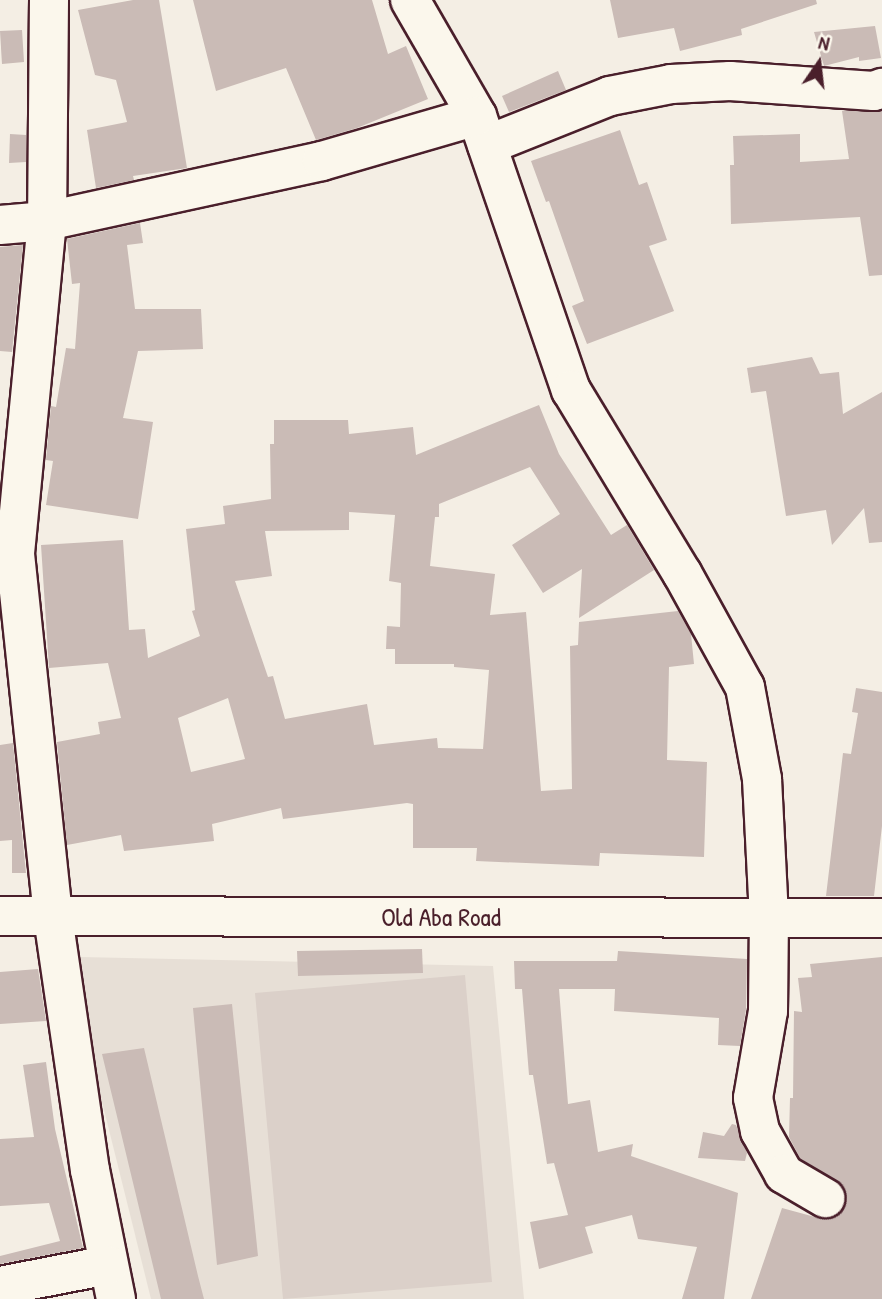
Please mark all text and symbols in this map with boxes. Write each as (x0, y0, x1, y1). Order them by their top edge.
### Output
north arrow (784, 28, 854, 98)
text: N (816, 29, 832, 56)
street label: Old Aba Road (381, 901, 501, 933)

